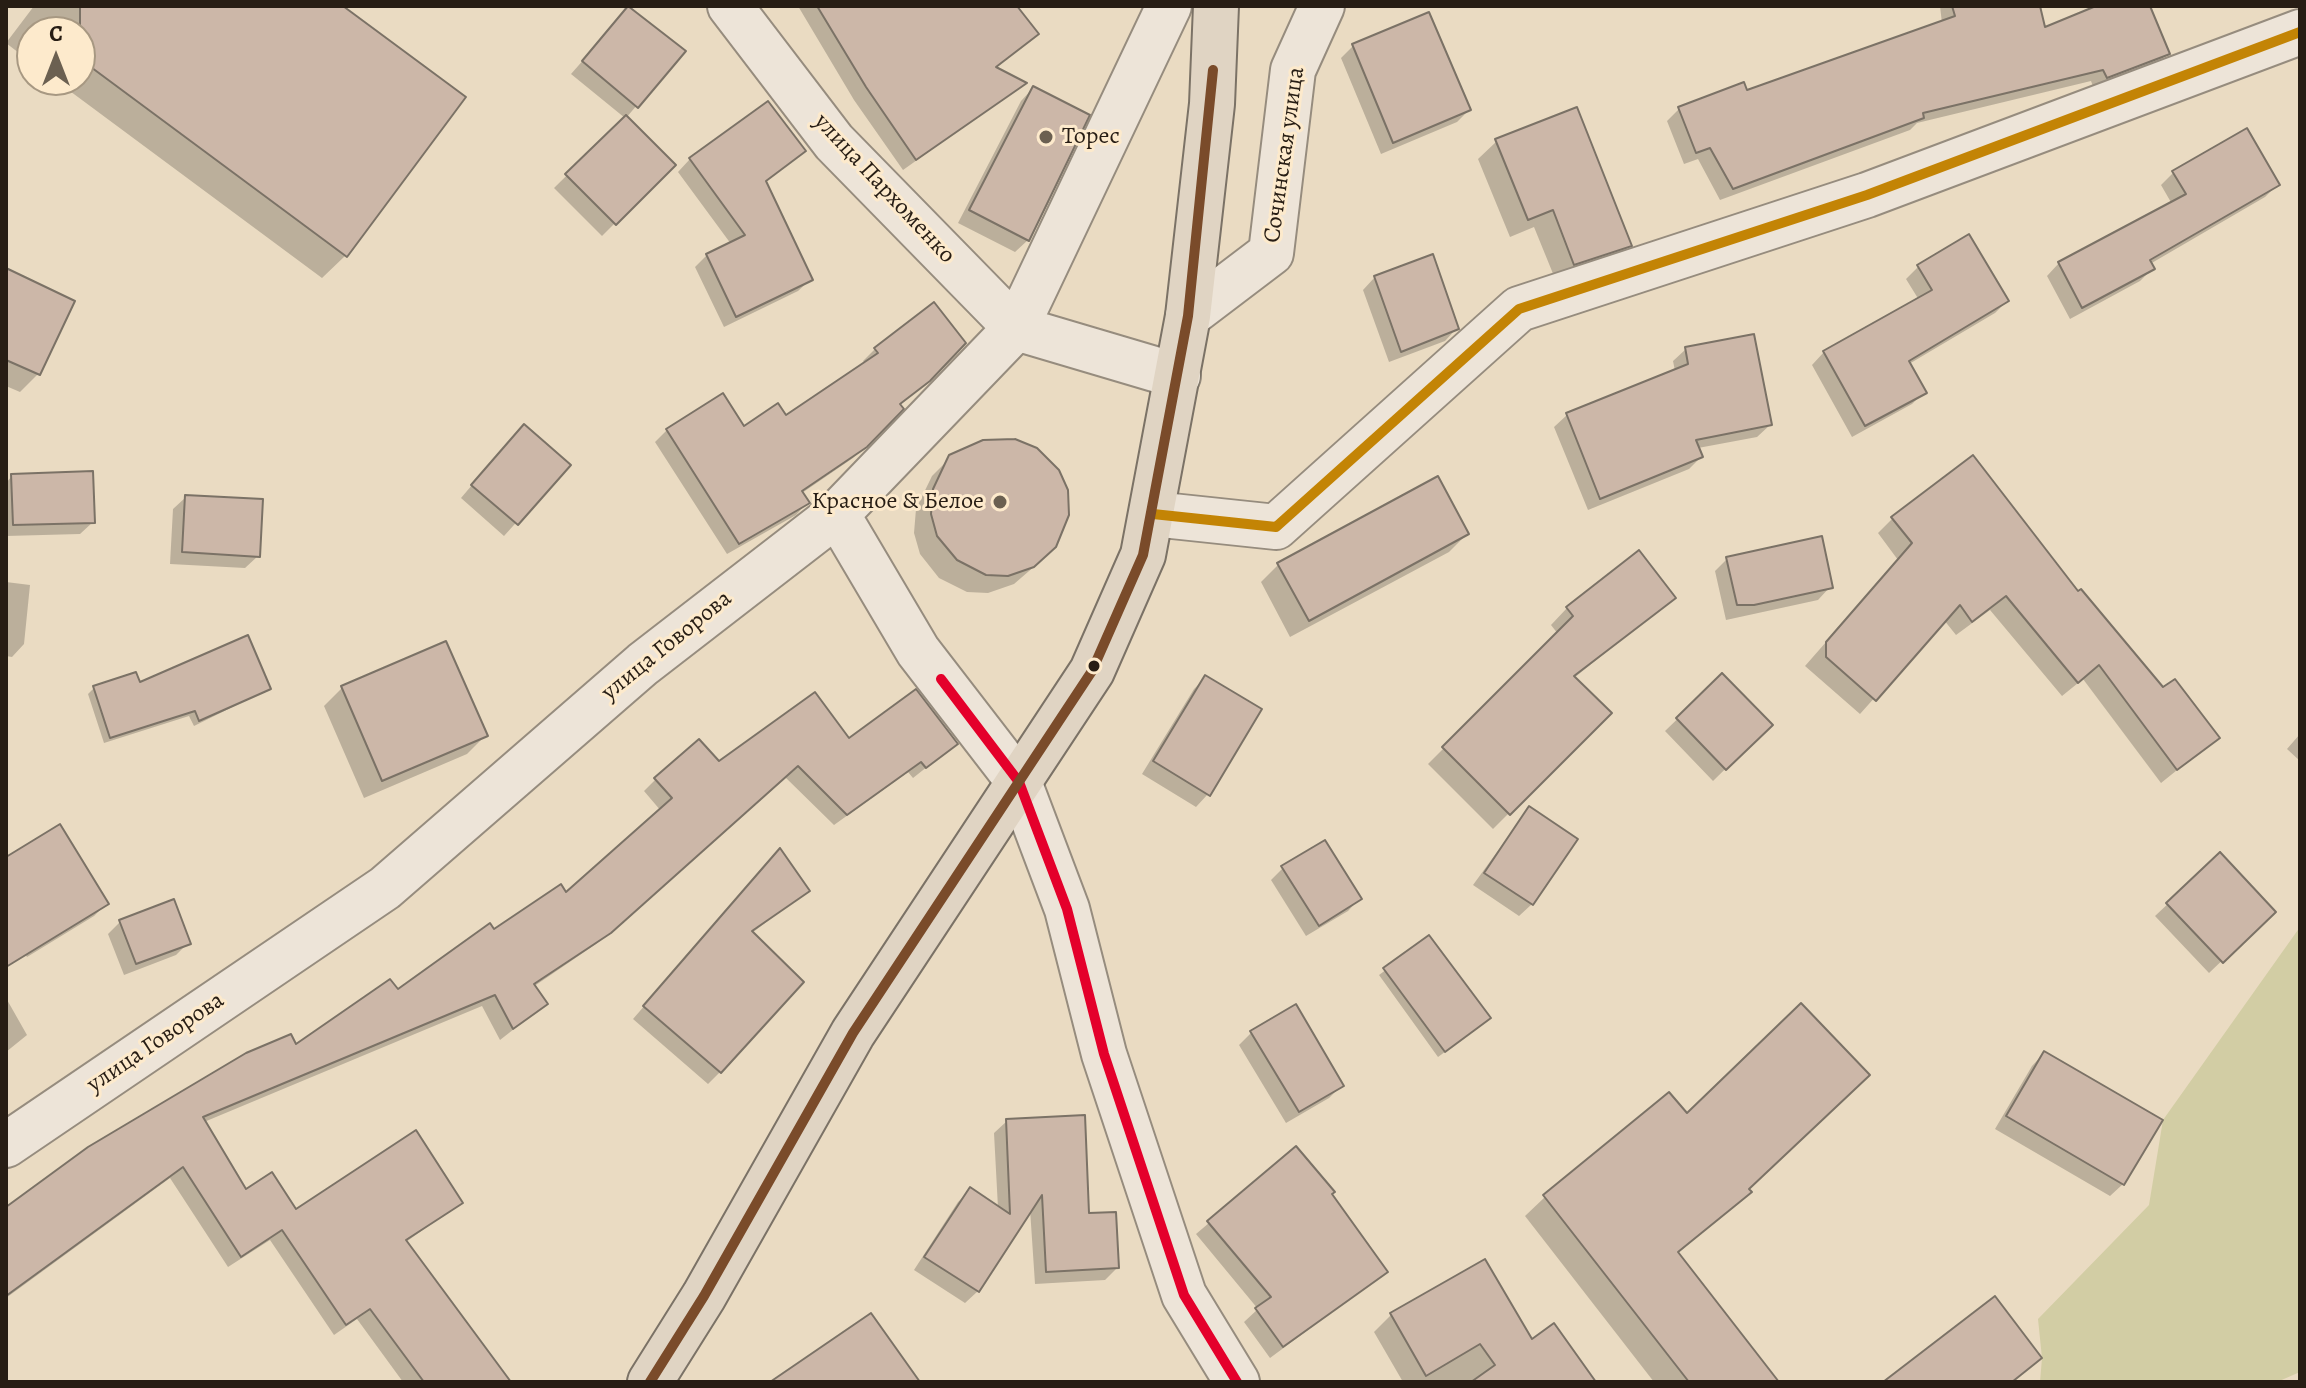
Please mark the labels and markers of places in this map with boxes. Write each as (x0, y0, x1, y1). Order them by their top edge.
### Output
place label: Торес (1062, 123, 1120, 151)
marker: Торес (1037, 128, 1055, 146)
place label: Красное & Белое (811, 488, 984, 516)
marker: Красное & Белое (991, 493, 1009, 511)
unlabelled marker (1086, 658, 1102, 674)

